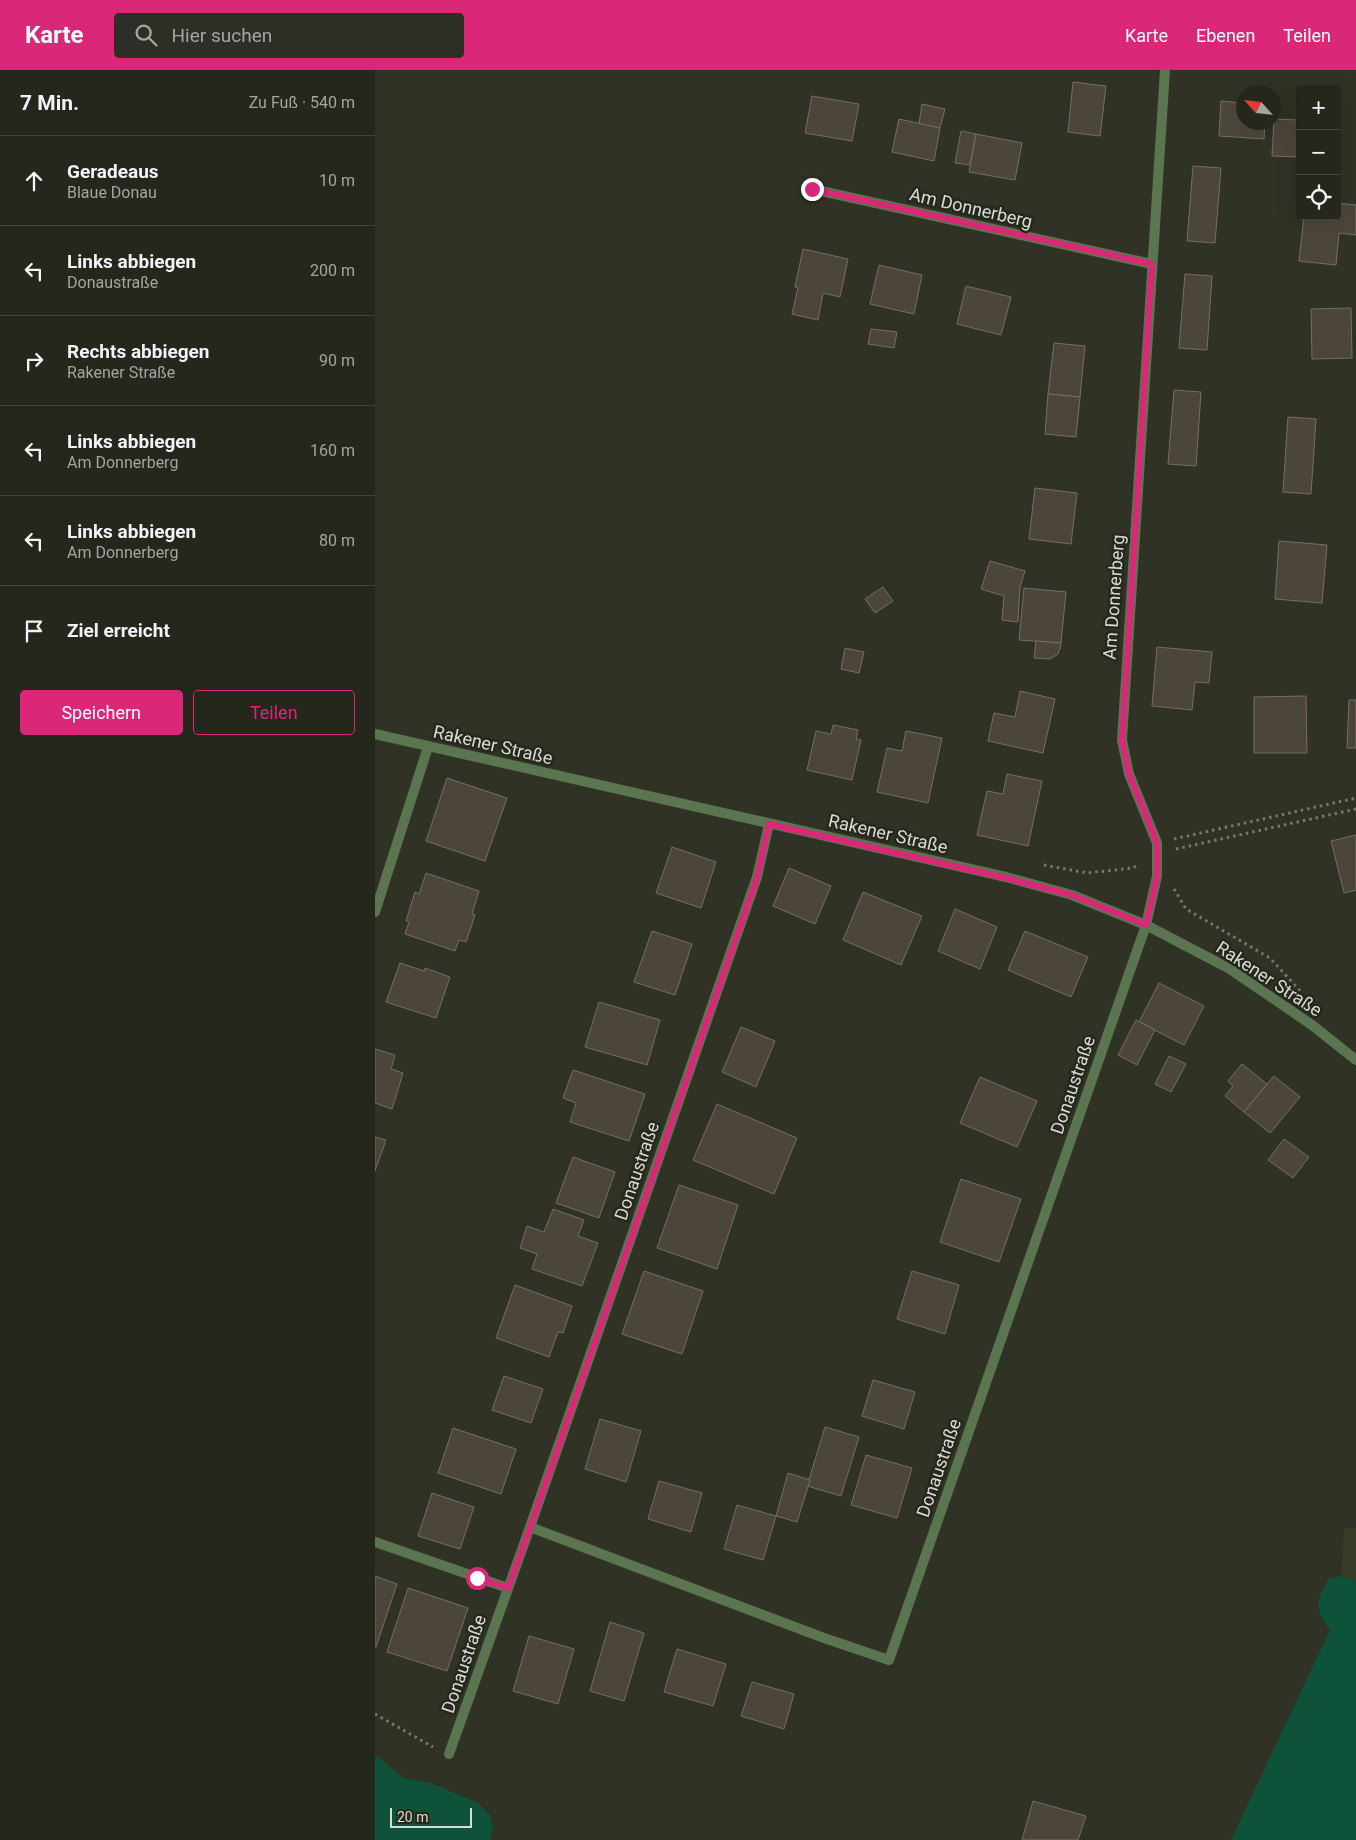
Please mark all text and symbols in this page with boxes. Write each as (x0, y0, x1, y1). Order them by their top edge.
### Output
search box (114, 13, 464, 58)
text: Karte (25, 21, 84, 49)
icon: search (132, 21, 160, 49)
text: Hier suchen (172, 24, 272, 47)
text: Karte (1125, 25, 1168, 46)
text: Ebenen (1196, 25, 1255, 46)
text: Teilen (1283, 25, 1331, 46)
north arrow (1236, 85, 1281, 130)
map controls (1296, 85, 1341, 220)
button: + (1296, 85, 1341, 130)
text: 7 Min. (20, 91, 79, 115)
text: Zu Fuß · 540 m (249, 93, 355, 112)
button: − (1296, 130, 1341, 175)
text: Geradeaus (67, 160, 159, 183)
icon: ahead (20, 167, 48, 195)
text: 10 m (319, 171, 355, 190)
button: locate (1296, 175, 1341, 220)
route end (801, 178, 824, 201)
text: Blaue Donau (67, 183, 157, 202)
street label: Am Donnerberg (908, 183, 1035, 232)
text: Links abbiegen (67, 250, 196, 273)
icon: left (20, 257, 48, 285)
text: 200 m (310, 261, 355, 280)
text: Donaustraße (67, 273, 158, 292)
text: Rechts abbiegen (67, 340, 209, 363)
icon: right (20, 347, 48, 375)
text: 90 m (319, 351, 355, 370)
text: Rakener Straße (67, 363, 175, 382)
text: Links abbiegen (67, 430, 196, 453)
icon: left (20, 437, 48, 465)
text: 160 m (310, 441, 355, 460)
text: Am Donnerberg (67, 453, 178, 472)
text: Links abbiegen (67, 520, 196, 543)
icon: left (20, 527, 48, 555)
text: 80 m (319, 531, 355, 550)
street label: Am Donnerberg (1099, 534, 1128, 660)
text: Am Donnerberg (67, 543, 178, 562)
icon: arrive (20, 617, 48, 645)
text: Ziel erreicht (67, 619, 170, 642)
button: Speichern (20, 690, 183, 735)
button: Teilen (193, 690, 355, 735)
street label: Rakener Straße (431, 721, 555, 768)
street label: Rakener Straße (826, 810, 950, 857)
street label: Rakener Straße (1212, 937, 1326, 1021)
street label: Donaustraße (1046, 1033, 1099, 1137)
street label: Donaustraße (610, 1119, 663, 1223)
street label: Donaustraße (912, 1416, 965, 1520)
route start (466, 1567, 489, 1590)
street label: Donaustraße (437, 1612, 490, 1716)
scale bar (390, 1805, 473, 1828)
text: 20 m (397, 1809, 429, 1825)

